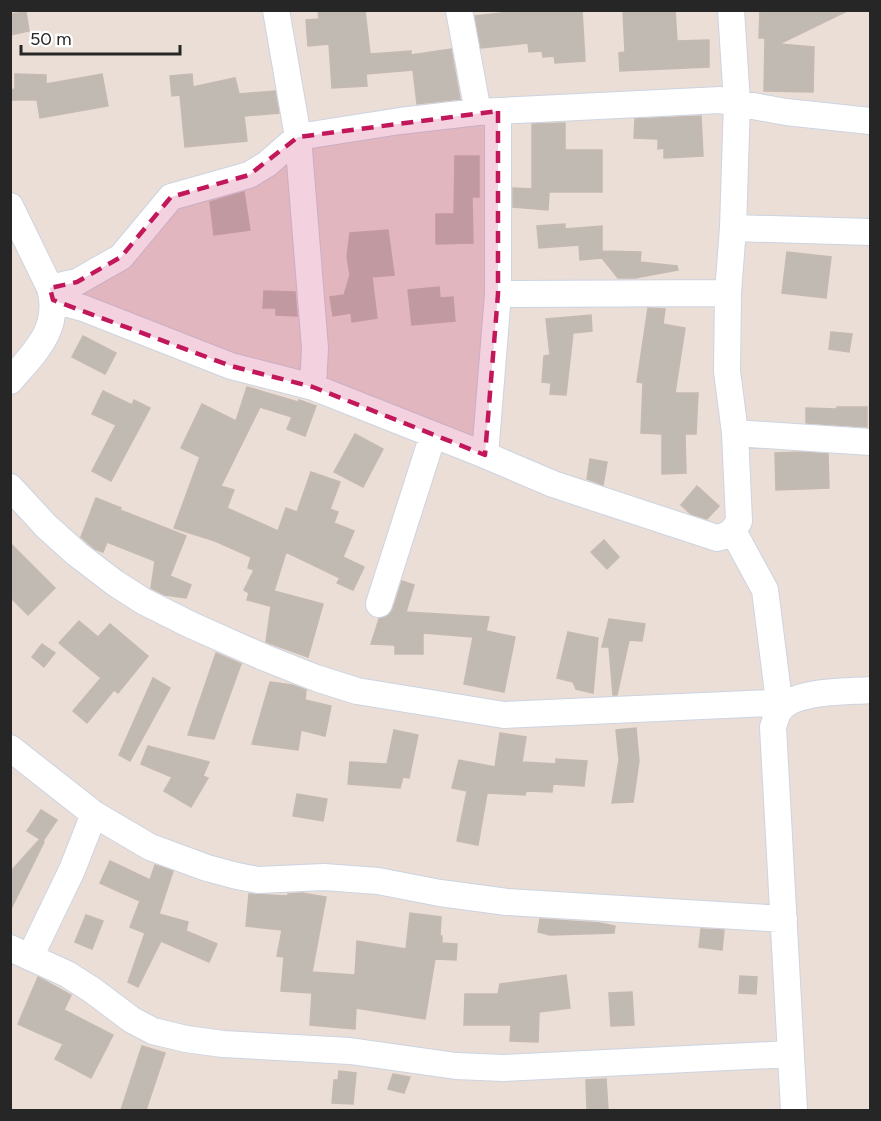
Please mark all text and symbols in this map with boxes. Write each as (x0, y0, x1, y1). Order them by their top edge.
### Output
scale bar (21, 18, 180, 56)
text: 50 m (30, 28, 72, 50)

